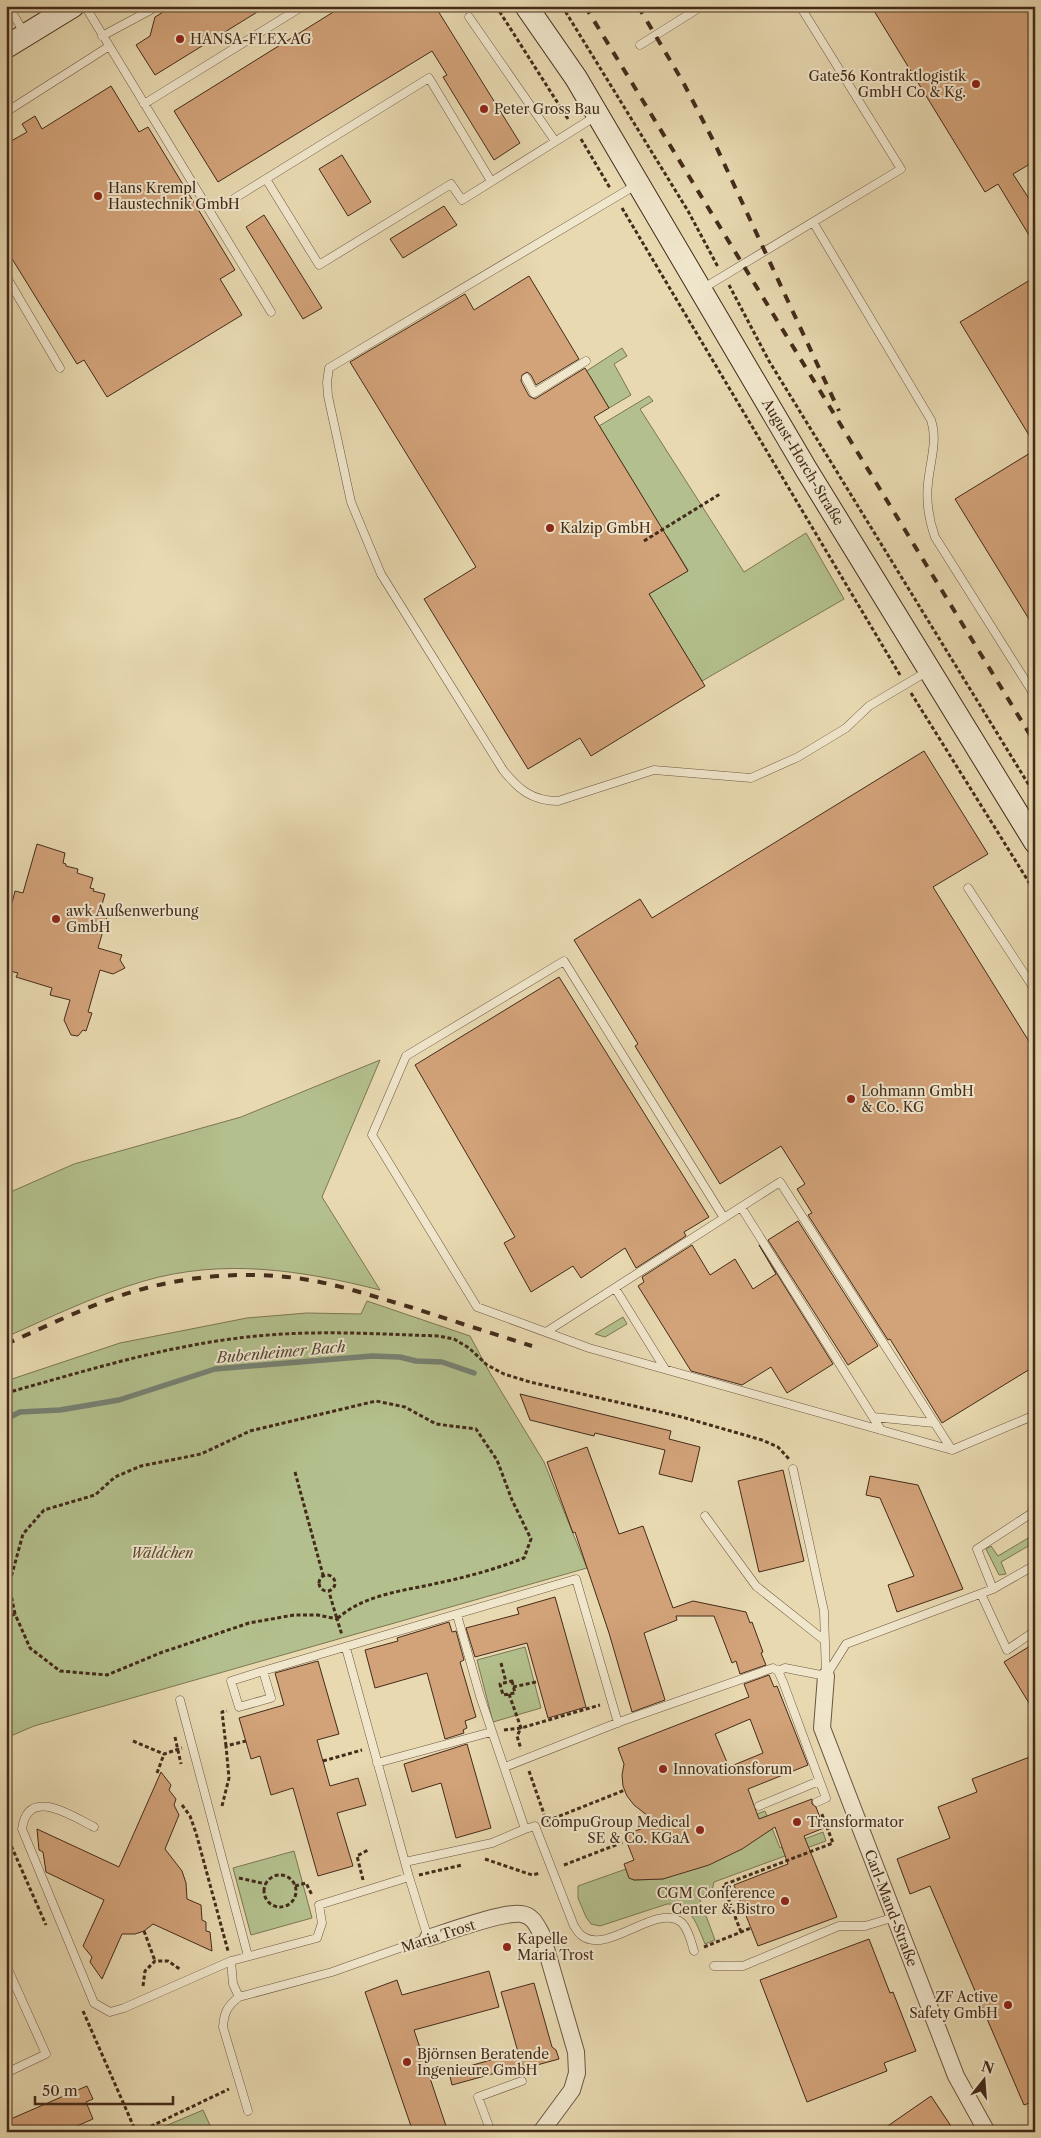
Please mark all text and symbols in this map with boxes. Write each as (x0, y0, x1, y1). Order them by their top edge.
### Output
place label: HANSA-FLEX AG (190, 30, 312, 48)
marker: HANSA-FLEX AG (174, 33, 186, 45)
place label: Gate56 Kontraktlogistik GmbH Co & Kg. (808, 67, 967, 101)
marker: Gate56 Kontraktlogistik GmbH Co & Kg. (970, 78, 982, 90)
place label: Peter Gross Bau (494, 100, 601, 118)
marker: Peter Gross Bau (478, 103, 490, 115)
place label: Hans Krempl Haustechnik GmbH (108, 179, 240, 213)
marker: Hans Krempl Haustechnik GmbH (92, 190, 104, 202)
street label: August-Horch-Straße (758, 395, 848, 529)
place label: Kalzip GmbH (560, 519, 651, 537)
marker: Kalzip GmbH (544, 522, 556, 534)
place label: awk Außenwerbung GmbH (66, 902, 199, 936)
marker: awk Außenwerbung GmbH (50, 913, 62, 925)
place label: Lohmann GmbH & Co. KG (861, 1082, 974, 1116)
marker: Lohmann GmbH & Co. KG (845, 1093, 857, 1105)
water label: Bubenheimer Bach (215, 1337, 346, 1367)
park label: Wäldchen (131, 1544, 193, 1562)
place label: Innovationsforum (673, 1760, 792, 1778)
marker: Innovationsforum (657, 1763, 669, 1775)
place label: CompuGroup Medical SE & Co. KGaA (541, 1813, 691, 1847)
place label: Transformator (807, 1813, 904, 1831)
marker: Transformator (791, 1816, 803, 1828)
marker: CompuGroup Medical SE & Co. KGaA (694, 1824, 706, 1836)
street label: Carl-Mand-Straße (860, 1847, 922, 1969)
place label: CGM Conference Center & Bistro (657, 1884, 775, 1918)
marker: CGM Conference Center & Bistro (779, 1895, 791, 1907)
street label: Maria Trost (399, 1916, 477, 1956)
place label: Kapelle Maria Trost (517, 1930, 594, 1964)
marker: Kapelle Maria Trost (501, 1941, 513, 1953)
place label: ZF Active Safety GmbH (909, 1988, 998, 2022)
marker: ZF Active Safety GmbH (1002, 1999, 1014, 2011)
place label: Björnsen Beratende Ingenieure GmbH (417, 2045, 549, 2079)
marker: Björnsen Beratende Ingenieure GmbH (401, 2056, 413, 2068)
north arrow (958, 2056, 1008, 2106)
text: N (979, 2057, 996, 2078)
scale bar (35, 2073, 172, 2105)
text: 50 m (42, 2081, 78, 2100)

